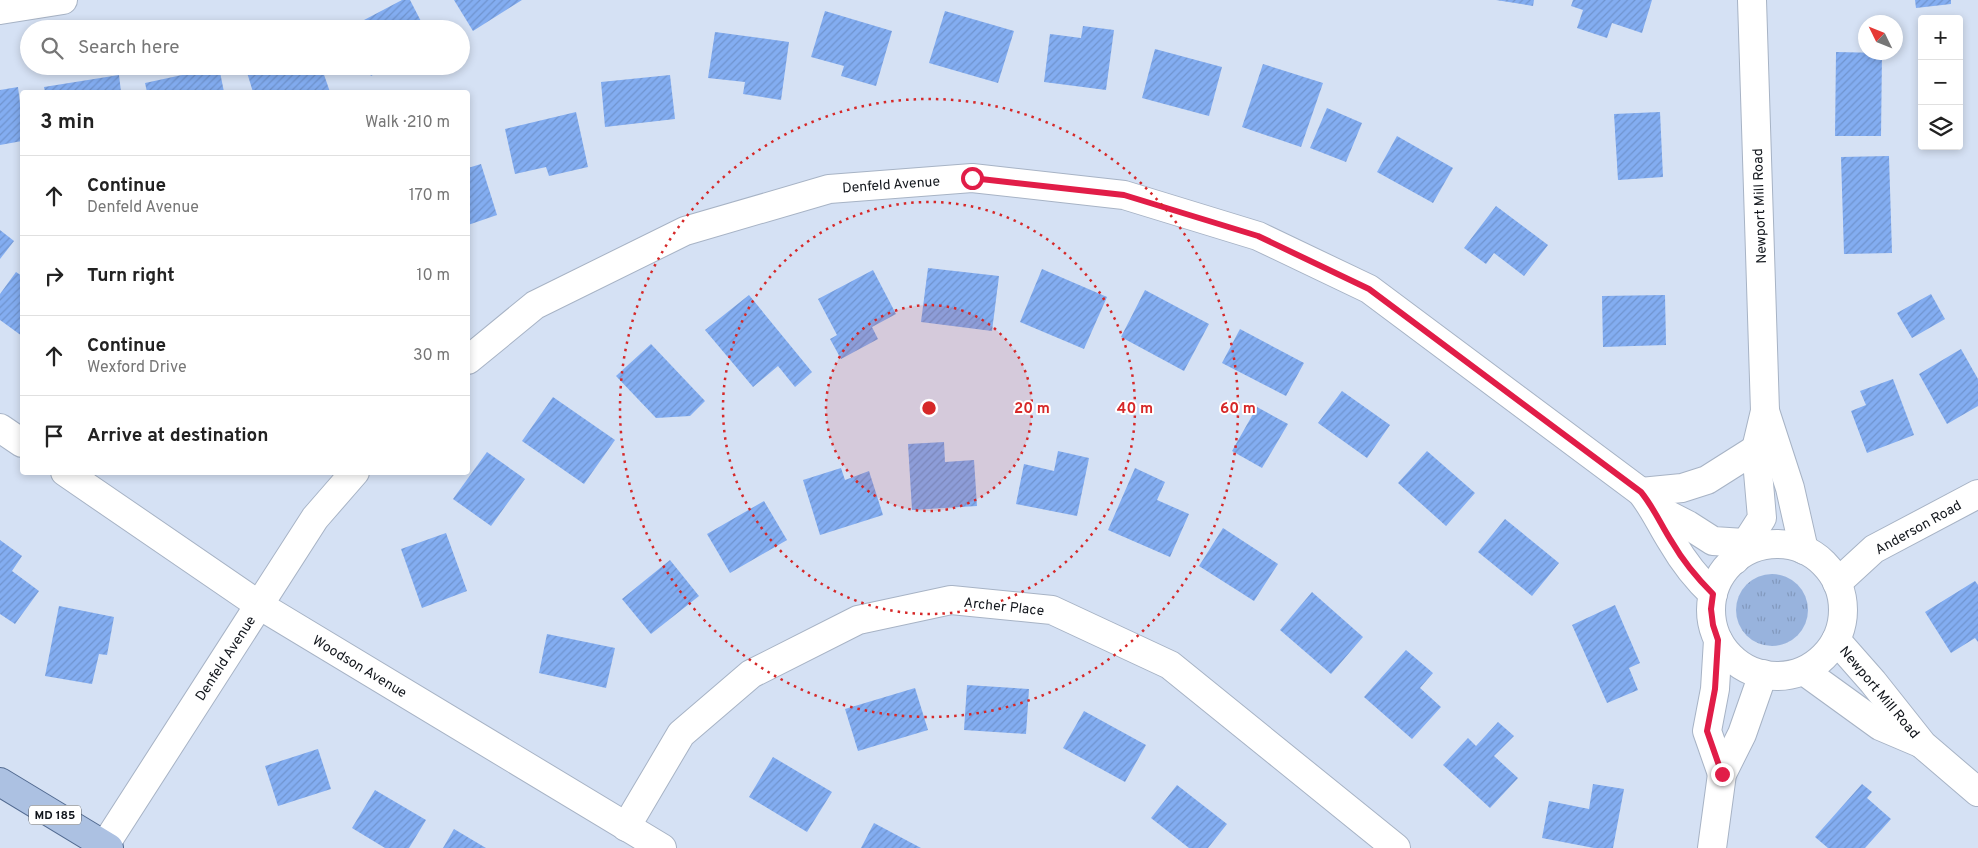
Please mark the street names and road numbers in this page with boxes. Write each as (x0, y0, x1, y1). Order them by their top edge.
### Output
street label: Newport Mill Road (1750, 148, 1771, 264)
street label: Denfeld Avenue (842, 174, 941, 197)
street label: Anderson Road (1873, 498, 1965, 559)
street label: Archer Place (963, 595, 1045, 620)
street label: Denfeld Avenue (192, 613, 260, 704)
street label: Woodson Avenue (309, 632, 409, 702)
street label: Newport Mill Road (1835, 643, 1922, 743)
road number: MD 185 (29, 806, 81, 824)

